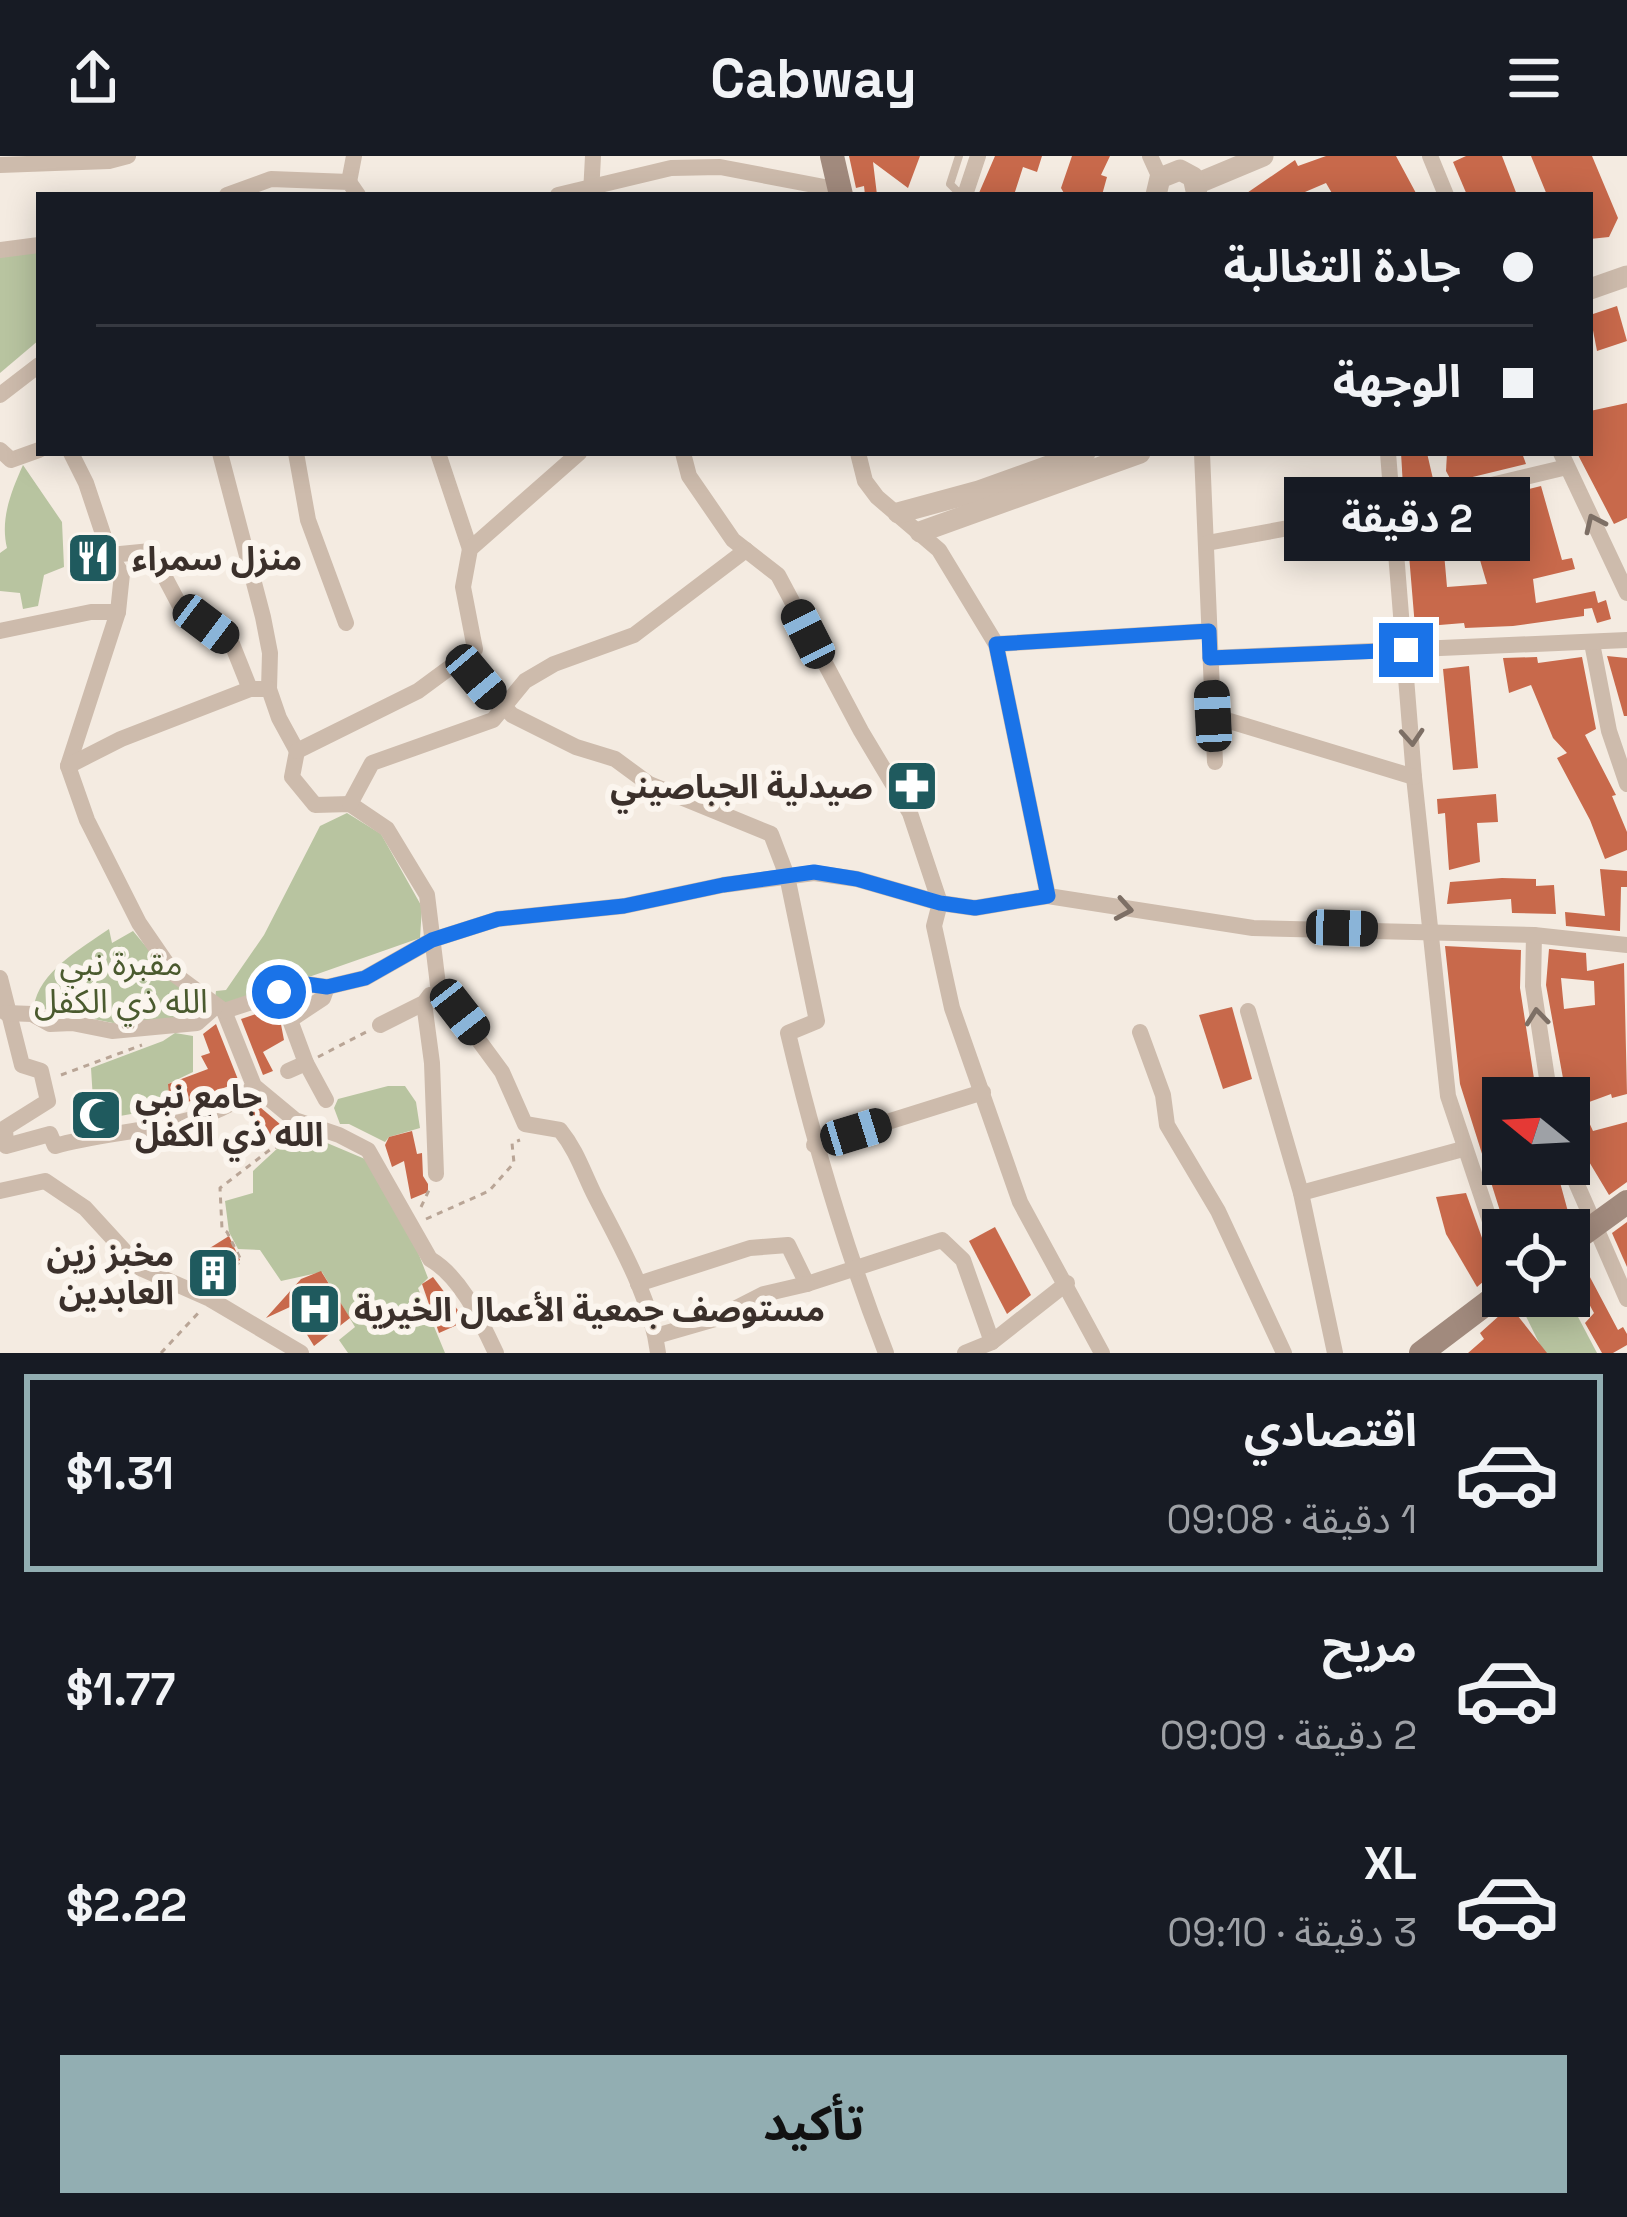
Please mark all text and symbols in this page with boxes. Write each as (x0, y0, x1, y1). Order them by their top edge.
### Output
text: Cabway (710, 44, 917, 113)
icon: share (60, 45, 126, 111)
icon: menu (1501, 45, 1567, 111)
text: جادة التغالبة (1224, 238, 1461, 295)
text: الوجهة (1333, 353, 1461, 410)
callout: 2 دقيقة (1283, 476, 1529, 560)
text: 2 دقيقة (1341, 494, 1473, 543)
one-way arrow (1585, 514, 1608, 535)
restaurant icon: منزل سمراء (65, 530, 121, 586)
place label: منزل سمراء (132, 538, 302, 580)
car (166, 588, 246, 660)
car (776, 594, 840, 674)
route end (1379, 623, 1433, 677)
car (439, 638, 513, 716)
car (1193, 679, 1233, 753)
one-way arrow (1399, 728, 1425, 747)
pharmacy icon: صيدلية الجباصيني (884, 758, 940, 814)
place label: صيدلية الجباصيني (610, 766, 873, 814)
one-way arrow (1114, 896, 1134, 921)
car (1305, 909, 1379, 947)
park label: مقبرة نبي الله ذي الكفل (34, 943, 208, 1027)
route start (252, 965, 306, 1019)
car (424, 973, 496, 1051)
one-way arrow (1524, 1007, 1550, 1027)
place label: جامع نبي الله ذي الكفل (135, 1076, 324, 1162)
north arrow (1482, 1077, 1590, 1185)
map controls (1482, 1077, 1590, 1317)
mosque icon: جامع نبي الله ذي الكفل (68, 1087, 124, 1143)
car (816, 1104, 896, 1160)
button: locate (1482, 1209, 1590, 1317)
place label: مخبز زين العابدين (46, 1234, 174, 1314)
building icon: مخبز زين العابدين (185, 1245, 241, 1301)
hospital icon: مستوصف جمعية الأعمال الخيرية (287, 1281, 343, 1337)
place label: مستوصف جمعية الأعمال الخيرية (354, 1289, 825, 1331)
text: اقتصادي (1244, 1402, 1417, 1459)
icon: car (1453, 1419, 1561, 1527)
text: $1.31 (66, 1445, 174, 1502)
text: 1 دقيقة · 09:08 (1166, 1495, 1417, 1544)
text: مريح (1322, 1618, 1417, 1675)
icon: car (1453, 1635, 1561, 1743)
text: $1.77 (66, 1661, 175, 1718)
text: 2 دقيقة · 09:09 (1160, 1711, 1417, 1760)
text: XL (1364, 1835, 1417, 1892)
icon: car (1453, 1851, 1561, 1959)
text: $2.22 (66, 1877, 187, 1934)
text: 3 دقيقة · 09:10 (1167, 1908, 1417, 1957)
button: تأكيد (60, 2055, 1567, 2193)

